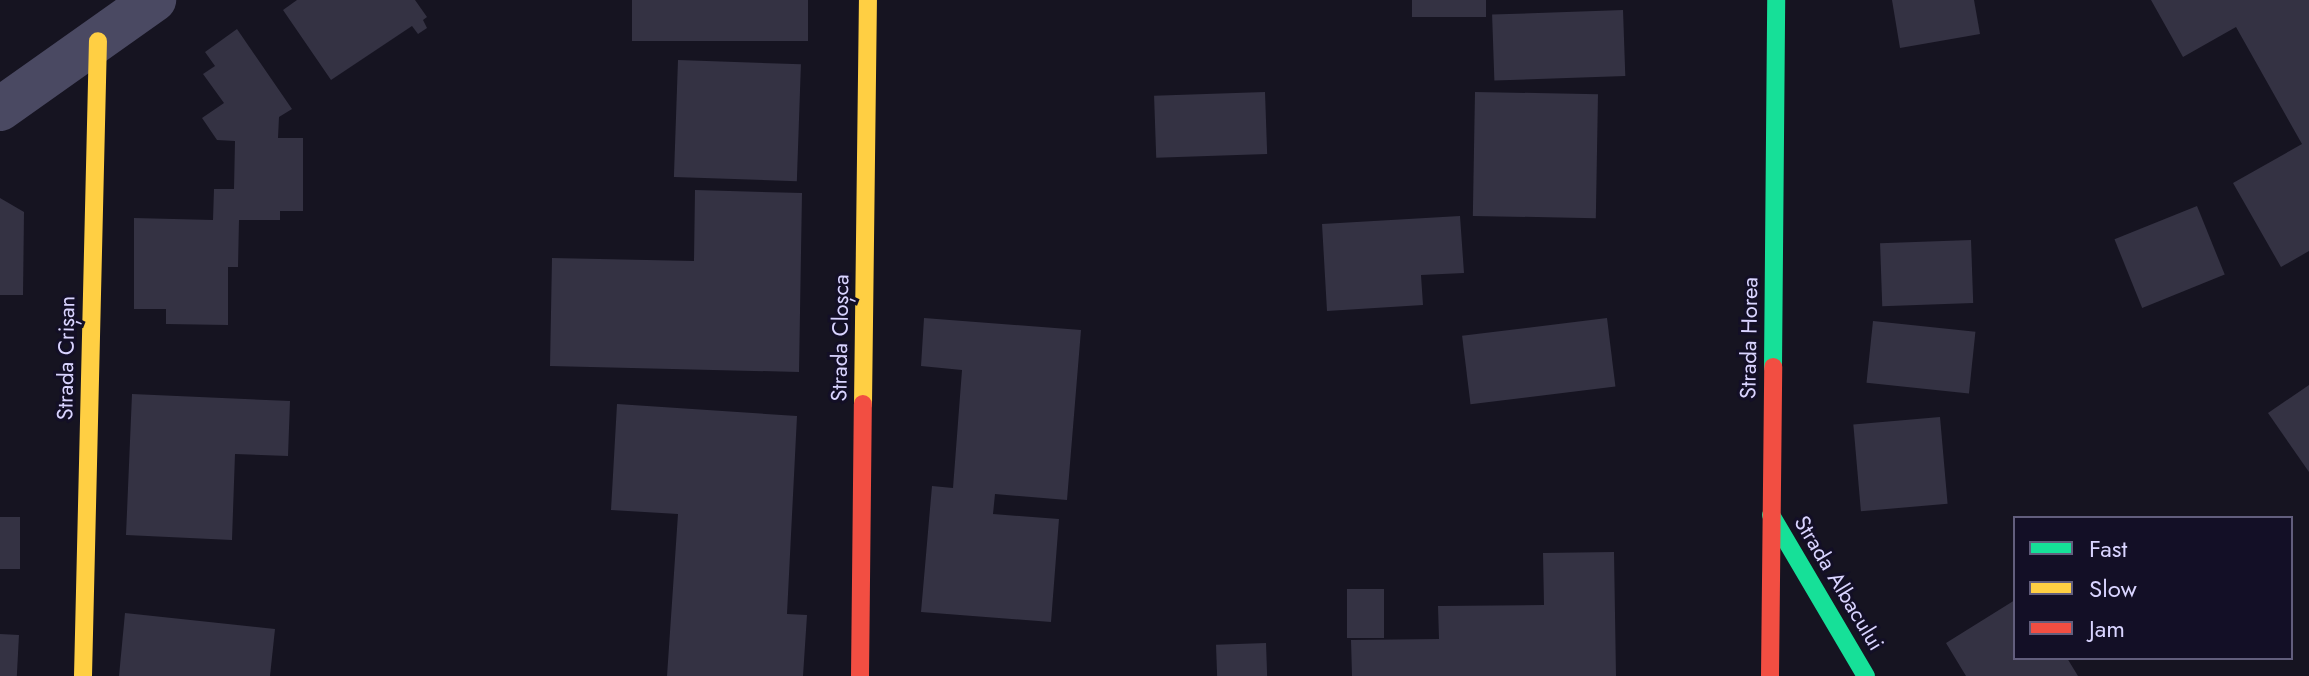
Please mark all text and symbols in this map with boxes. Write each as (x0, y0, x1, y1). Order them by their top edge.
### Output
street label: Strada Cloșca (826, 274, 854, 402)
street label: Strada Horea (1735, 277, 1763, 399)
street label: Strada Crișan (52, 296, 80, 420)
street label: Strada Albacului (1788, 511, 1890, 655)
legend (2013, 516, 2293, 660)
text: Fast (2089, 531, 2127, 566)
text: Slow (2089, 571, 2137, 606)
text: Jam (2089, 611, 2125, 646)

